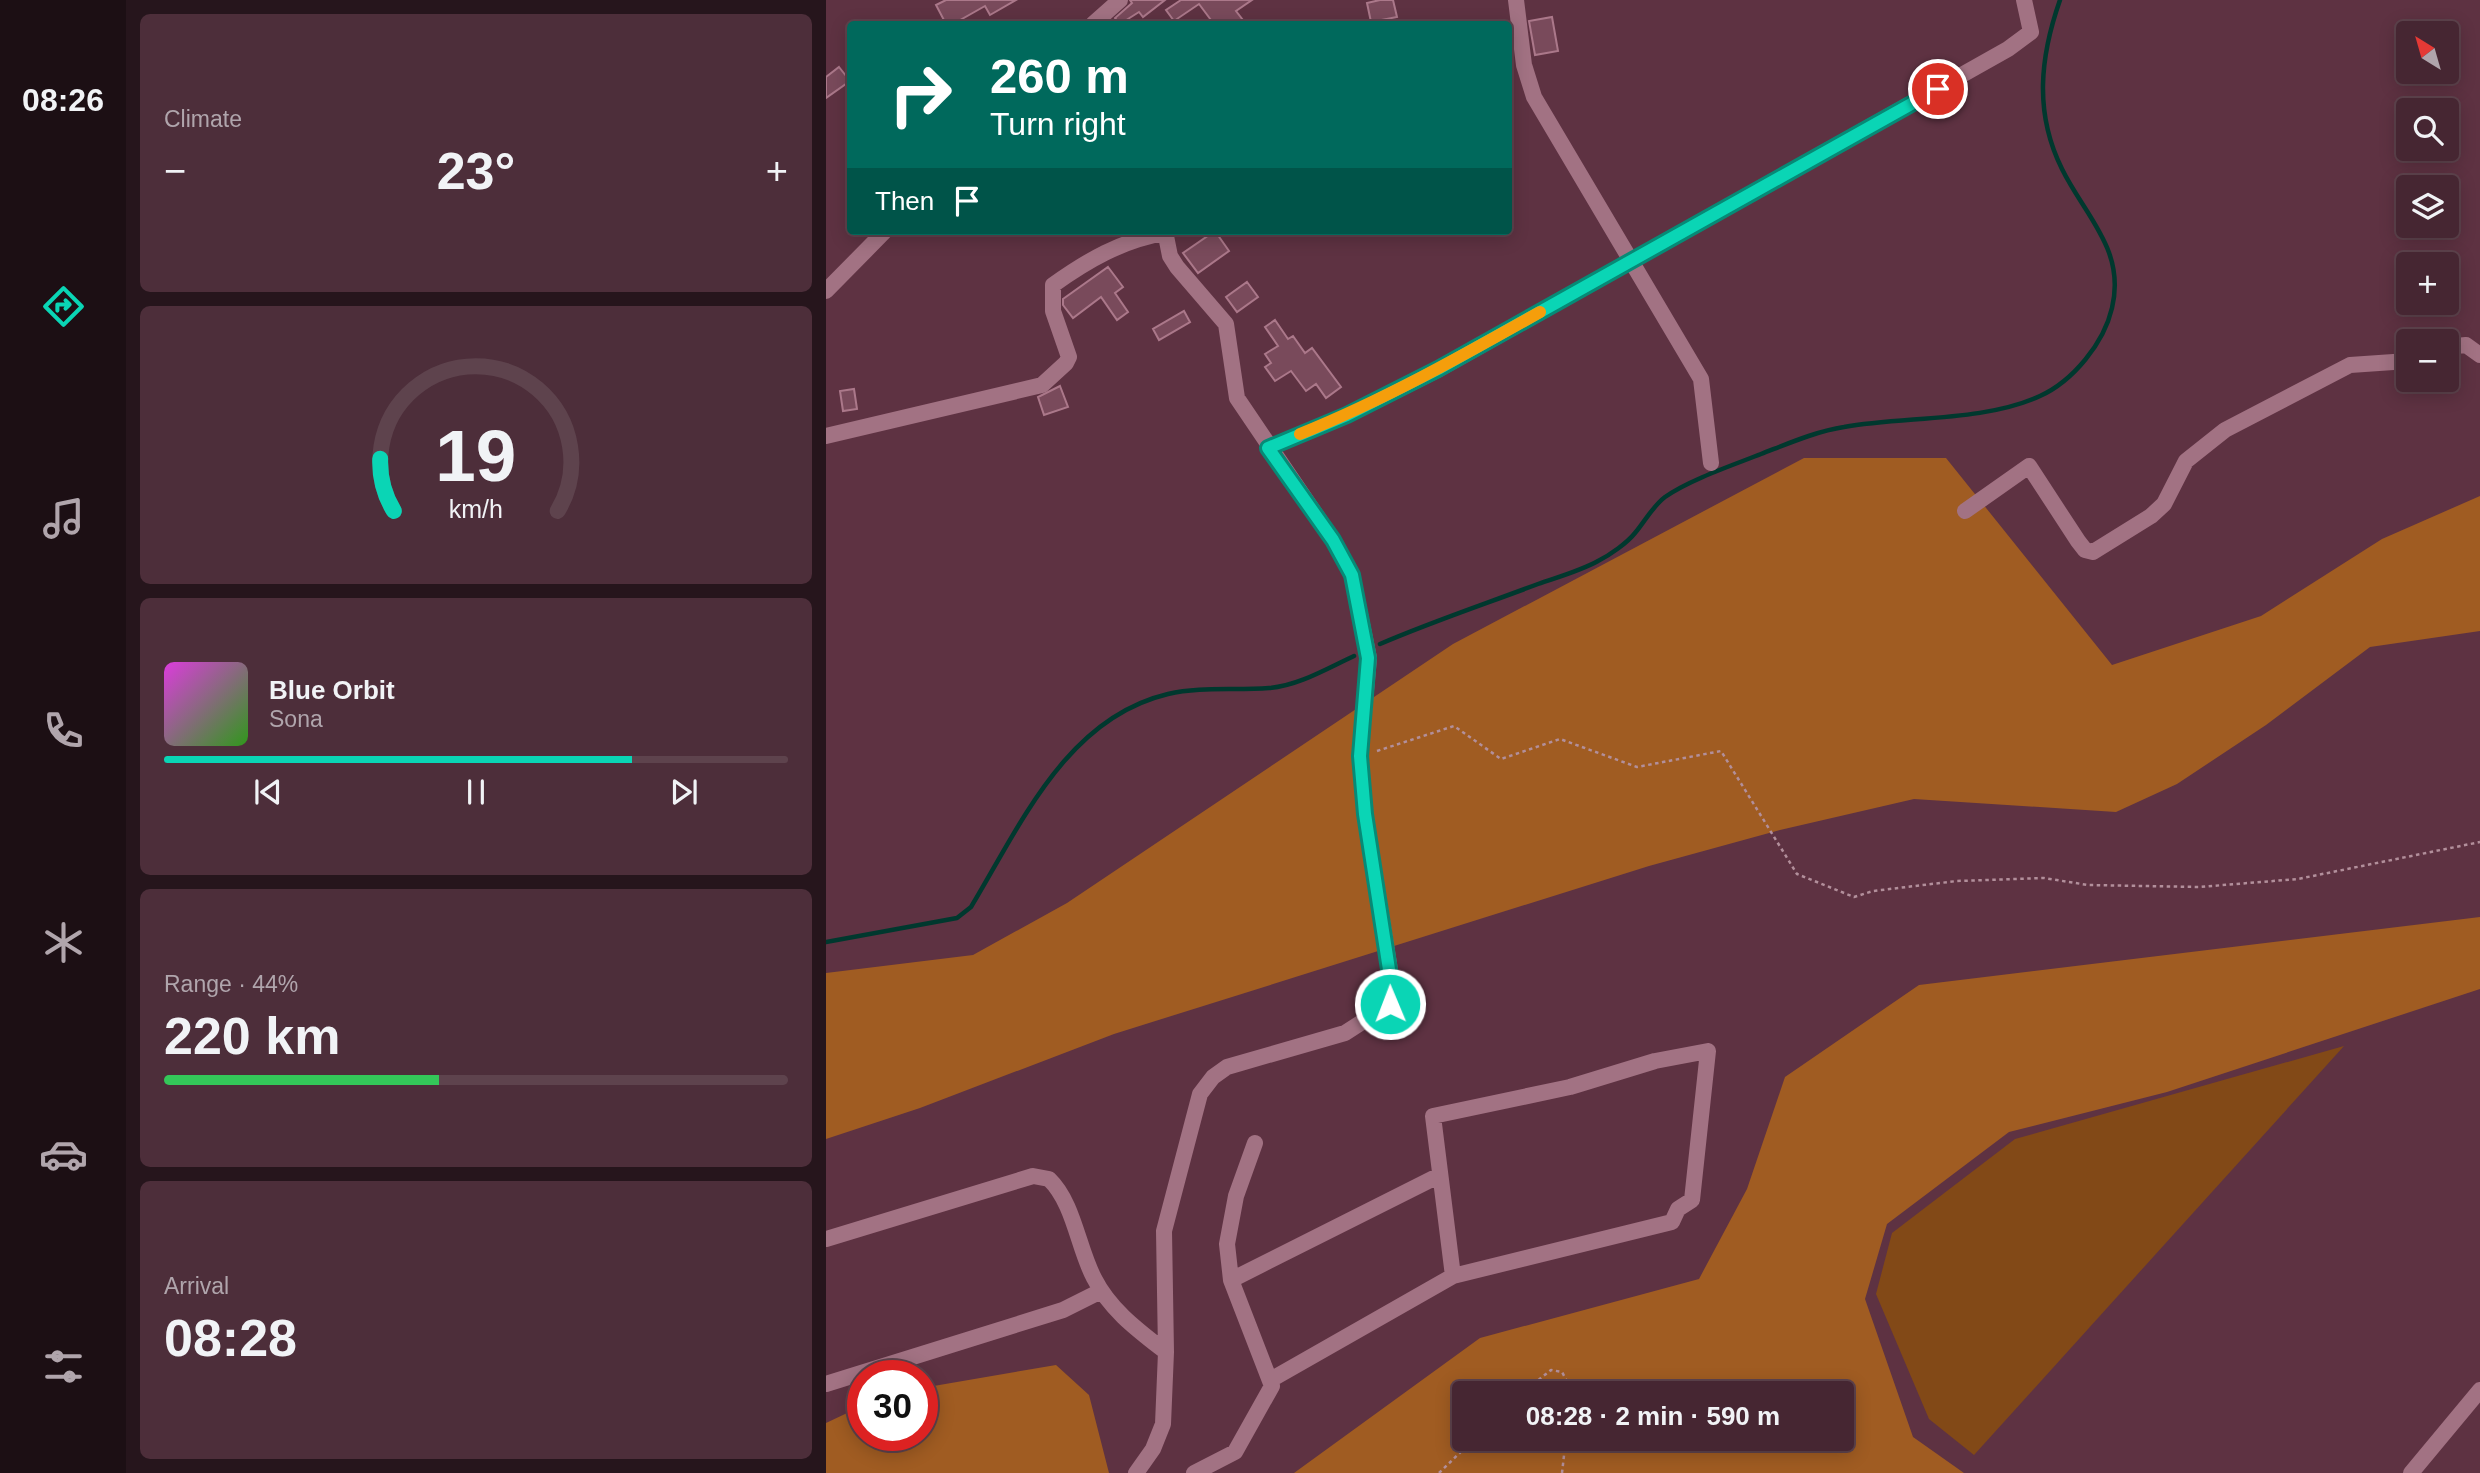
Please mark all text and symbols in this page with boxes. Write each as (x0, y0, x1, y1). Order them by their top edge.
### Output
north arrow (2396, 21, 2459, 84)
map controls (2396, 21, 2459, 392)
icon: right (875, 49, 966, 140)
text: 260 m (990, 49, 1129, 103)
pin (1908, 59, 1968, 119)
icon: arrive (1919, 70, 1957, 108)
text: 08:26 (22, 82, 104, 118)
button: search (2396, 98, 2459, 161)
text: Climate (164, 106, 242, 132)
text: Turn right (990, 106, 1126, 142)
text: 23° (437, 142, 515, 200)
text: − (164, 150, 186, 192)
text: + (766, 150, 788, 192)
button: layers (2396, 175, 2459, 238)
icon: arrive (948, 182, 986, 220)
text: Then (875, 186, 934, 216)
button: + (2396, 252, 2459, 315)
icon: directions (39, 282, 88, 331)
button: − (2396, 329, 2459, 392)
text: 19 (436, 415, 516, 496)
icon: music (39, 494, 88, 543)
text: km/h (449, 494, 503, 522)
text: Blue Orbit (269, 675, 395, 705)
icon: phone (39, 706, 88, 755)
text: Sona (269, 706, 323, 732)
icon: previous (249, 773, 287, 811)
icon: pause (457, 773, 495, 811)
icon: next (665, 773, 703, 811)
icon: climate (39, 918, 88, 967)
position arrow (1353, 967, 1427, 1041)
text: Range · 44% (164, 971, 298, 997)
text: 220 km (164, 1007, 340, 1065)
icon: car (39, 1130, 88, 1179)
text: Arrival (164, 1273, 229, 1299)
text: 08:28 (164, 1309, 297, 1367)
icon: filters (39, 1342, 88, 1391)
speed limit sign: 30 (847, 1360, 938, 1451)
text: 08:28 · 2 min · 590 m (1526, 1401, 1780, 1431)

